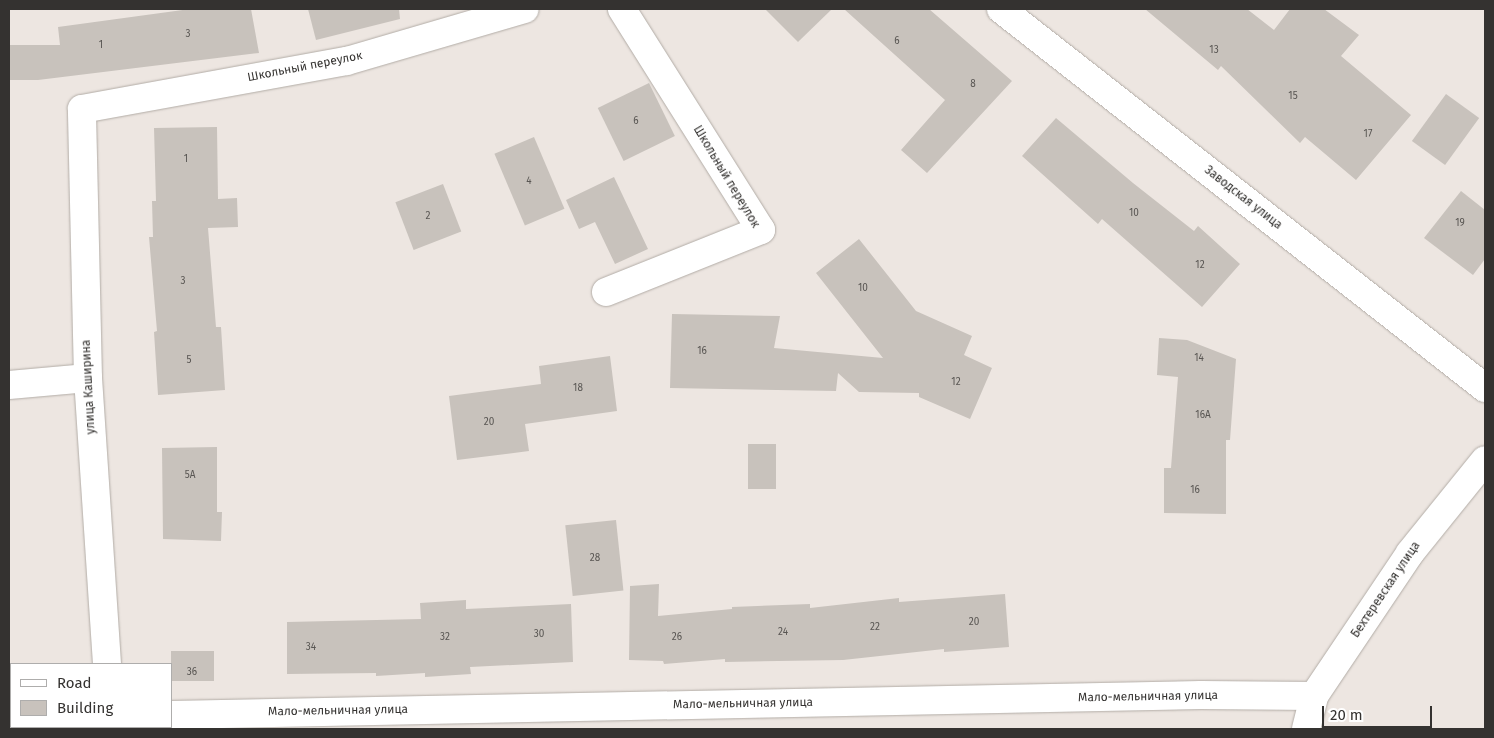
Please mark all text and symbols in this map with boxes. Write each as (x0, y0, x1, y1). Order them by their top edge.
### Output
house number: 3 (186, 29, 190, 41)
house number: 6 (894, 36, 900, 48)
house number: 1 (99, 40, 103, 52)
house number: 13 (1209, 45, 1219, 57)
street label: Школьный переулок (246, 49, 364, 85)
house number: 8 (970, 79, 976, 91)
house number: 15 (1288, 91, 1298, 103)
house number: 6 (633, 116, 639, 128)
street label: Школьный переулок (690, 123, 762, 231)
house number: 17 (1364, 129, 1372, 141)
house number: 1 (184, 154, 188, 166)
street label: Заводская улица (1201, 163, 1285, 233)
house number: 4 (526, 176, 532, 188)
house number: 10 (1129, 208, 1139, 220)
house number: 2 (426, 211, 430, 223)
house number: 19 (1455, 218, 1465, 230)
house number: 12 (1195, 260, 1205, 272)
house number: 3 (181, 276, 185, 288)
house number: 10 (858, 283, 868, 295)
street label: улица Каширина (79, 339, 99, 435)
house number: 16 (697, 346, 707, 358)
house number: 14 (1194, 353, 1204, 365)
house number: 5 (186, 355, 192, 367)
house number: 12 (951, 377, 961, 389)
house number: 18 (573, 383, 583, 395)
house number: 16А (1195, 410, 1211, 422)
house number: 20 (484, 417, 494, 429)
house number: 5А (185, 470, 195, 482)
house number: 16 (1190, 485, 1200, 497)
street label: Бехтеревская улица (1348, 539, 1424, 641)
house number: 28 (590, 553, 600, 565)
house number: 20 (969, 617, 979, 629)
house number: 22 (870, 622, 880, 634)
house number: 24 (778, 627, 788, 639)
house number: 30 (534, 629, 544, 641)
house number: 32 (440, 632, 450, 644)
house number: 26 (672, 632, 682, 644)
house number: 34 (306, 642, 316, 654)
legend (10, 663, 172, 728)
house number: 36 (187, 667, 197, 679)
text: Road (57, 674, 92, 692)
street label: Мало-мельничная улица (1078, 689, 1218, 705)
street label: Мало-мельничная улица (673, 696, 813, 712)
scale bar (1324, 696, 1434, 728)
text: Building (57, 699, 113, 717)
street label: Мало-мельничная улица (268, 703, 408, 719)
text: 20 m (1330, 706, 1363, 724)

